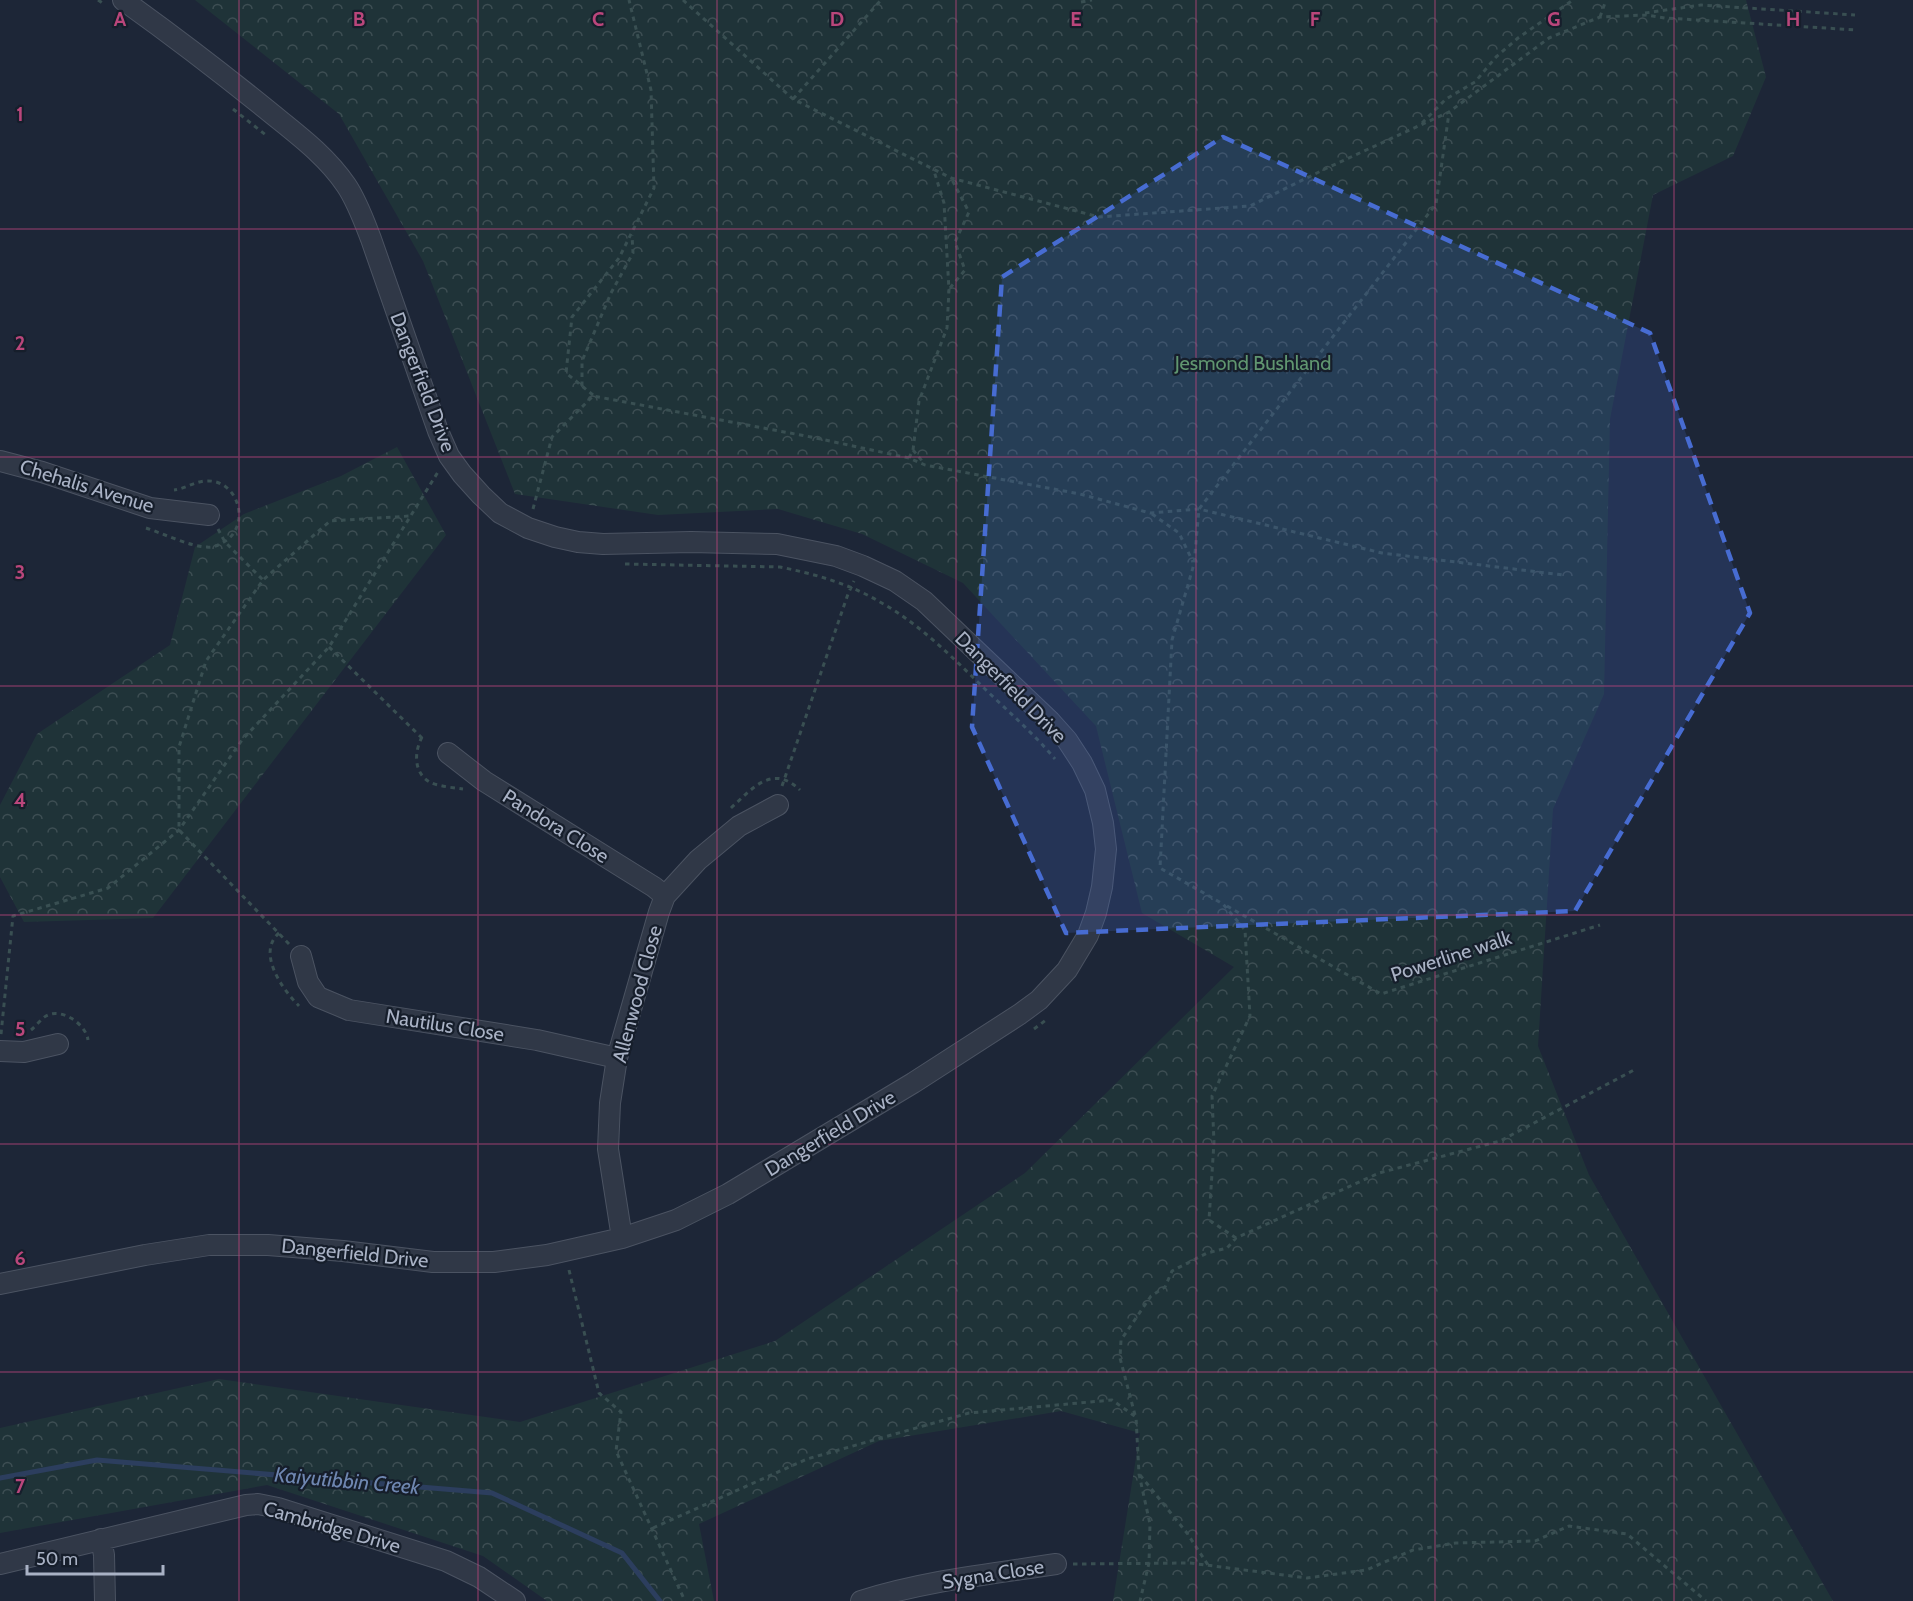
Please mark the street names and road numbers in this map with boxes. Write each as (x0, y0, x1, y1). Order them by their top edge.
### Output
street label: Dangerfield Drive (385, 309, 461, 455)
street label: Chehalis Avenue (17, 454, 157, 518)
street label: Dangerfield Drive (950, 626, 1072, 748)
street label: Pandora Close (498, 784, 614, 868)
street label: Allenwood Close (607, 923, 667, 1065)
street label: Powerline walk (1388, 925, 1514, 987)
street label: Nautilus Close (384, 1004, 506, 1046)
street label: Dangerfield Drive (760, 1085, 900, 1181)
street label: Dangerfield Drive (280, 1233, 430, 1273)
street label: Cambridge Drive (261, 1496, 403, 1558)
street label: Sygna Close (940, 1554, 1046, 1594)

